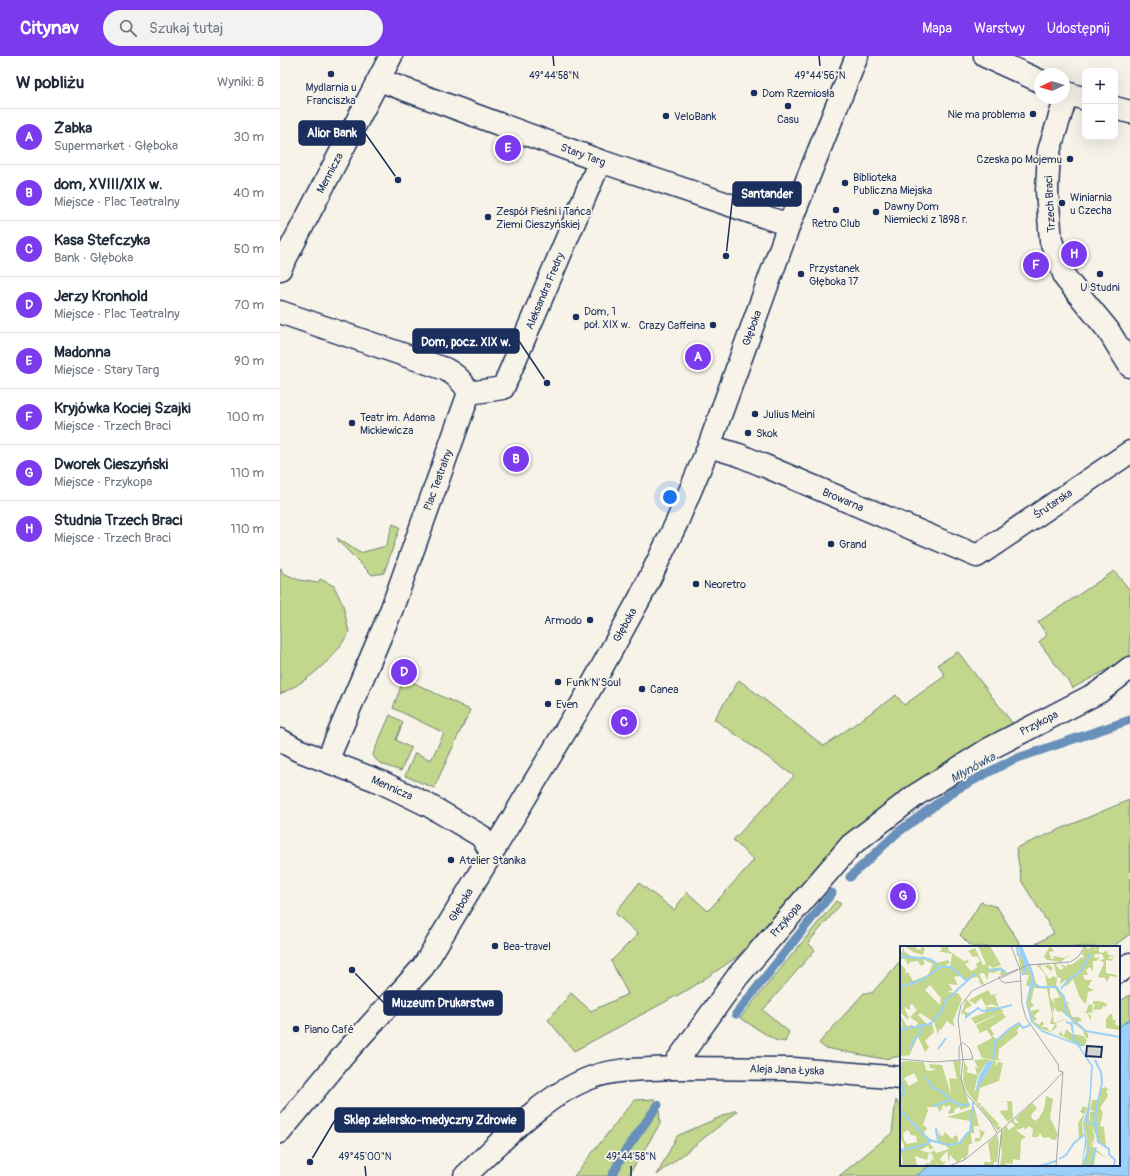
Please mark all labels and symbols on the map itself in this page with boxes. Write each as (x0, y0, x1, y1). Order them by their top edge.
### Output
north arrow (1034, 68, 1070, 104)
marker: Mydlarnia u Franciszka (326, 69, 336, 79)
text: 49°44'58"N (529, 70, 579, 82)
text: 49°44'56"N (795, 70, 846, 82)
place label: Mydlarnia u Franciszka (306, 81, 356, 107)
place label: Dom Rzemiosła (762, 87, 834, 100)
marker: Dom Rzemiosła (749, 88, 759, 98)
marker: Casu (783, 101, 793, 111)
place label: Nie ma problema (948, 108, 1025, 121)
marker: Nie ma problema (1028, 109, 1038, 119)
place label: VeloBank (674, 110, 717, 123)
marker: VeloBank (661, 111, 671, 121)
place label: Casu (777, 113, 799, 126)
callout: Alior Bank (299, 121, 365, 145)
text: Alior Bank (307, 126, 358, 141)
pin: E (495, 133, 521, 163)
street label: Stary Targ (559, 141, 608, 169)
street label: Mennicza (314, 151, 346, 195)
place label: Czeska po Mojemu (977, 153, 1062, 166)
marker: Czeska po Mojemu (1065, 154, 1075, 164)
place label: Biblioteka Publiczna Miejska (853, 171, 932, 197)
street label: Trzech Braci (1042, 175, 1058, 233)
marker: Biblioteka Publiczna Miejska (840, 178, 850, 188)
callout: Santander (733, 182, 801, 206)
text: Santander (741, 187, 794, 202)
place label: Winiarnia u Czecha (1070, 191, 1112, 217)
marker: Winiarnia u Czecha (1057, 198, 1067, 208)
place label: Dawny Dom Niemiecki z 1898 r. (884, 200, 968, 226)
place label: Zespół Pieśni i Tańca Ziemi Cieszyńskiej (496, 205, 591, 231)
marker: Retro Club (831, 205, 841, 215)
marker: Dawny Dom Niemiecki z 1898 r. (871, 207, 881, 217)
marker: Zespół Pieśni i Tańca Ziemi Cieszyńskiej (483, 212, 493, 222)
place label: Retro Club (812, 217, 860, 230)
pin: H (1061, 239, 1087, 269)
street label: Aleksandra Fredry (523, 250, 567, 331)
pin: F (1023, 250, 1049, 280)
place label: Przystanek Głęboka 17 (809, 262, 860, 288)
marker: Przystanek Głęboka 17 (796, 269, 806, 279)
marker: U Studni (1095, 269, 1105, 279)
place label: U Studni (1080, 281, 1120, 294)
place label: Dom, 1 poł. XIX w. (584, 305, 630, 331)
street label: Głęboka (740, 308, 764, 348)
marker: Dom, 1 poł. XIX w. (571, 312, 581, 322)
place label: Crazy Caffeina (639, 319, 705, 332)
marker: Crazy Caffeina (708, 320, 718, 330)
callout: Dom, pocz. XIX w. (413, 329, 519, 353)
text: Dom, pocz. XIX w. (421, 335, 511, 350)
pin: A (685, 342, 711, 372)
place label: Julius Meini (763, 408, 815, 421)
marker: Julius Meini (750, 409, 760, 419)
place label: Teatr im. Adama Mickiewicza (360, 411, 435, 437)
marker: Teatr im. Adama Mickiewicza (347, 418, 357, 428)
place label: Skok (756, 427, 778, 440)
marker: Skok (743, 428, 753, 438)
pin: B (503, 444, 529, 474)
street label: Plac Teatralny (421, 447, 455, 512)
street label: Browarna (820, 486, 866, 514)
street label: Śrutarska (1031, 486, 1075, 522)
your location (660, 487, 680, 507)
place label: Grand (839, 538, 867, 551)
marker: Grand (826, 539, 836, 549)
place label: Neoretro (704, 578, 746, 591)
marker: Neoretro (691, 579, 701, 589)
street label: Głęboka (610, 606, 640, 644)
place label: Armodo (544, 614, 582, 627)
marker: Armodo (585, 615, 595, 625)
pin: D (391, 657, 417, 687)
place label: Funk'N'Soul (566, 676, 621, 689)
marker: Funk'N'Soul (553, 677, 563, 687)
place label: Canea (650, 683, 678, 696)
marker: Canea (637, 684, 647, 694)
place label: Even (556, 698, 578, 711)
marker: Even (543, 699, 553, 709)
pin: C (611, 707, 637, 737)
street label: Przykopa (1018, 708, 1060, 738)
water label: Młynówka (948, 749, 999, 786)
street label: Mennicza (369, 773, 415, 803)
place label: Atelier Stanika (459, 854, 526, 867)
marker: Atelier Stanika (446, 855, 456, 865)
pin: G (890, 881, 916, 911)
street label: Głęboka (446, 886, 476, 924)
street label: Przykopa (768, 900, 804, 940)
place label: Bea-travel (503, 940, 551, 953)
marker: Bea-travel (490, 941, 500, 951)
inset map (900, 946, 1120, 1166)
callout: Muzeum Drukarstwa (384, 991, 502, 1015)
text: Muzeum Drukarstwa (392, 996, 495, 1011)
place label: Piano Café (304, 1023, 354, 1036)
marker: Piano Café (291, 1024, 301, 1034)
street label: Aleja Jana Łyska (749, 1062, 825, 1078)
callout: Sklep zielarsko-medyczny Zdrowie (335, 1108, 524, 1132)
text: Sklep zielarsko-medyczny Zdrowie (344, 1113, 517, 1128)
text: 49°45'00"N (338, 1151, 392, 1163)
text: 49°44'58"N (606, 1151, 656, 1163)

